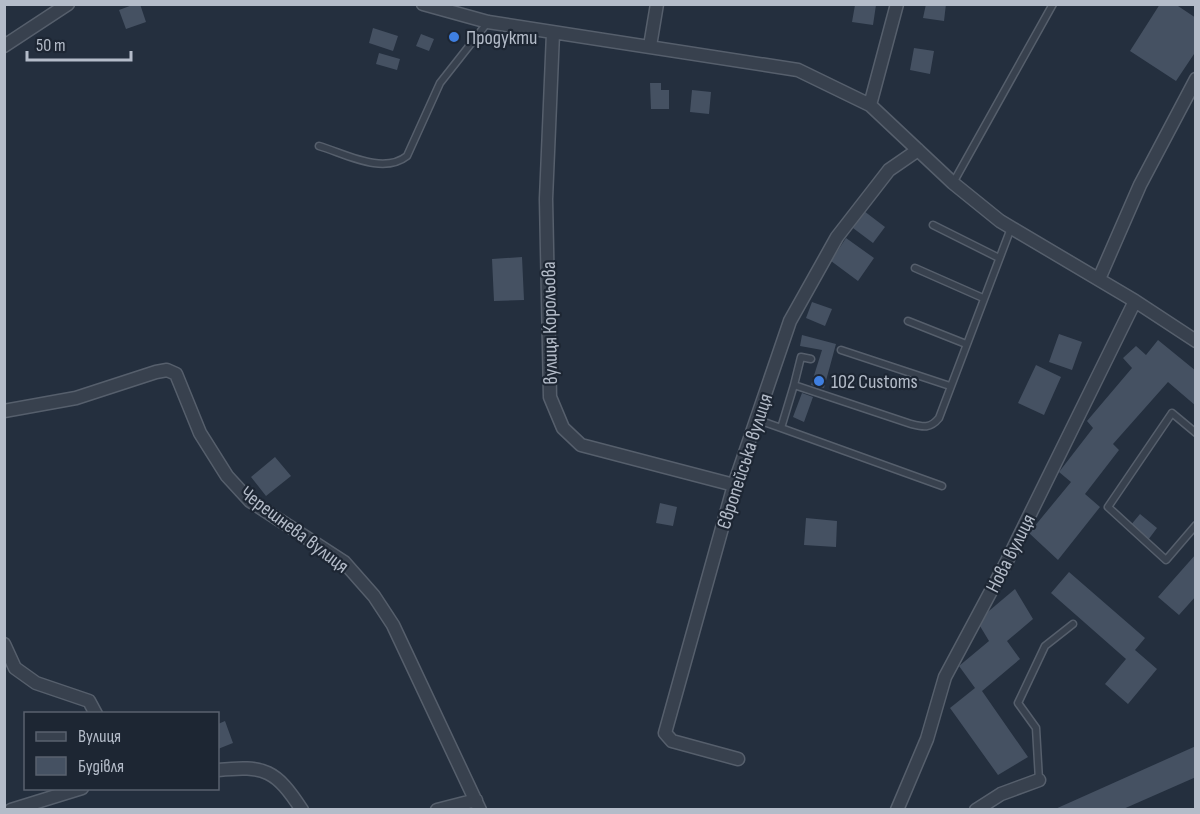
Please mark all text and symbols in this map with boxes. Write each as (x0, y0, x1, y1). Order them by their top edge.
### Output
scale bar (27, 24, 130, 62)
place label: Продукти (466, 26, 537, 50)
marker: Продукти (447, 30, 461, 44)
text: 50 m (36, 35, 66, 56)
street label: вулиця Корольова (537, 261, 563, 385)
place label: 102 Customs (831, 370, 918, 394)
marker: 102 Customs (812, 374, 826, 388)
street label: Європейська вулиця (712, 391, 778, 532)
street label: Черешнева вулиця (235, 481, 353, 578)
street label: Нова вулиця (981, 510, 1041, 597)
legend (24, 712, 219, 790)
text: Вулиця (78, 726, 121, 747)
text: Будівля (78, 756, 124, 777)

